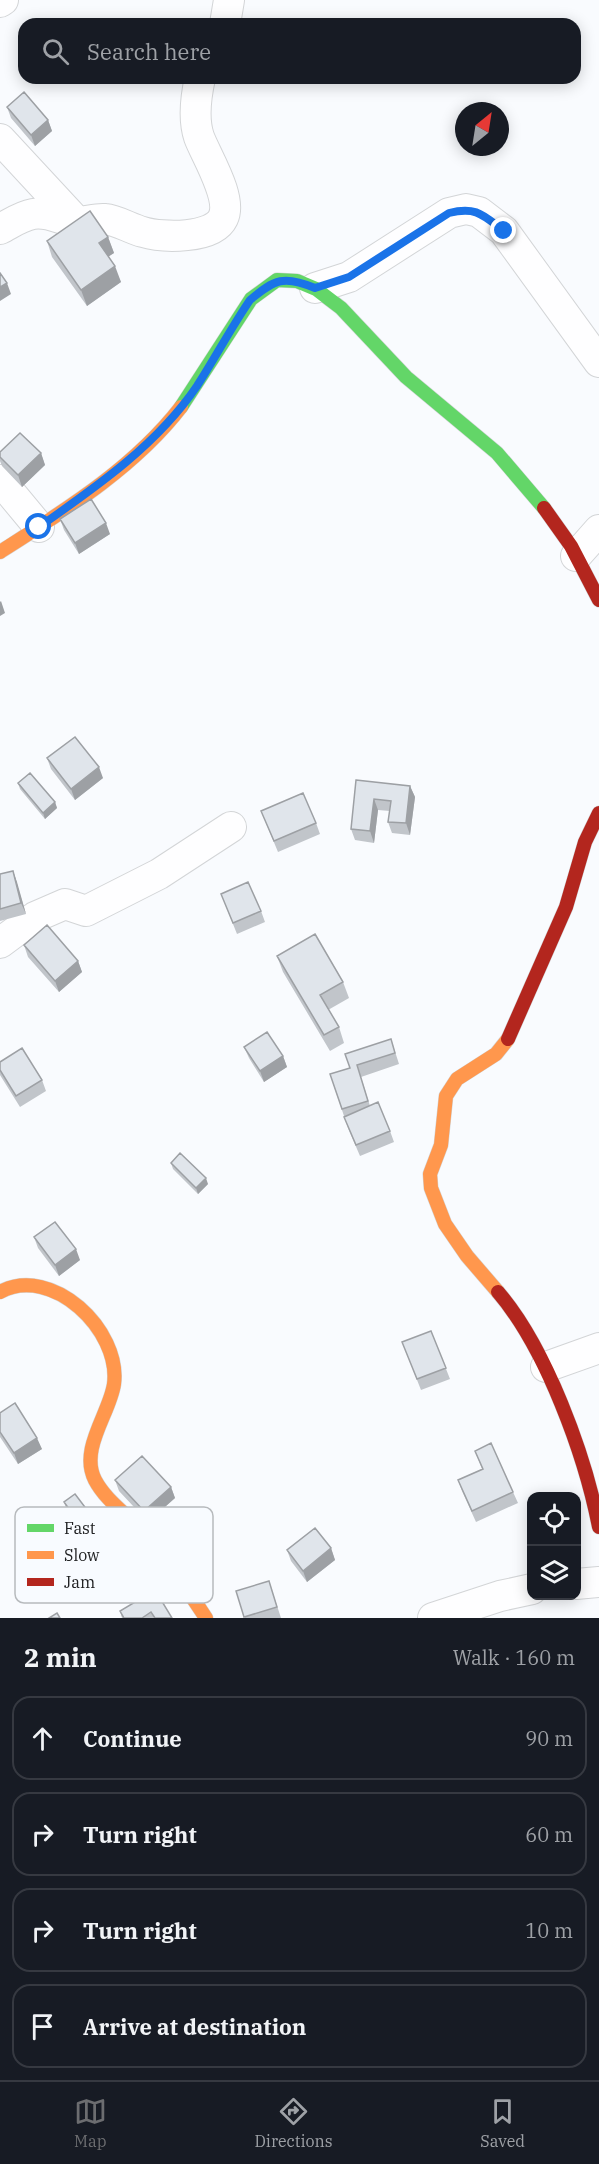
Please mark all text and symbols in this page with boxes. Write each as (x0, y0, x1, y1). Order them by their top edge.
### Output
search box (18, 18, 581, 84)
icon: search (39, 35, 72, 68)
text: Search here (87, 37, 211, 66)
north arrow (455, 102, 509, 156)
route end (490, 217, 516, 243)
route start (25, 513, 51, 539)
map controls (527, 1492, 581, 1600)
button: locate (527, 1492, 581, 1546)
legend (15, 1507, 213, 1603)
text: Fast (64, 1518, 96, 1538)
text: Slow (64, 1545, 100, 1565)
button: layers (527, 1546, 581, 1600)
text: Jam (64, 1572, 95, 1592)
text: 2 min (24, 1640, 97, 1674)
text: Walk · 160 m (453, 1644, 575, 1671)
icon: ahead (26, 1722, 59, 1755)
text: Continue (83, 1724, 182, 1753)
text: 90 m (525, 1725, 573, 1752)
icon: right (26, 1818, 59, 1851)
text: Turn right (83, 1820, 197, 1849)
text: 60 m (525, 1821, 573, 1848)
icon: right (26, 1914, 59, 1947)
text: Turn right (83, 1916, 197, 1945)
text: 10 m (525, 1917, 573, 1944)
icon: arrive (26, 2010, 59, 2043)
text: Arrive at destination (83, 2012, 306, 2041)
tab: Map (74, 2095, 107, 2151)
tab: Directions (255, 2095, 333, 2151)
tab: Saved (480, 2095, 525, 2151)

